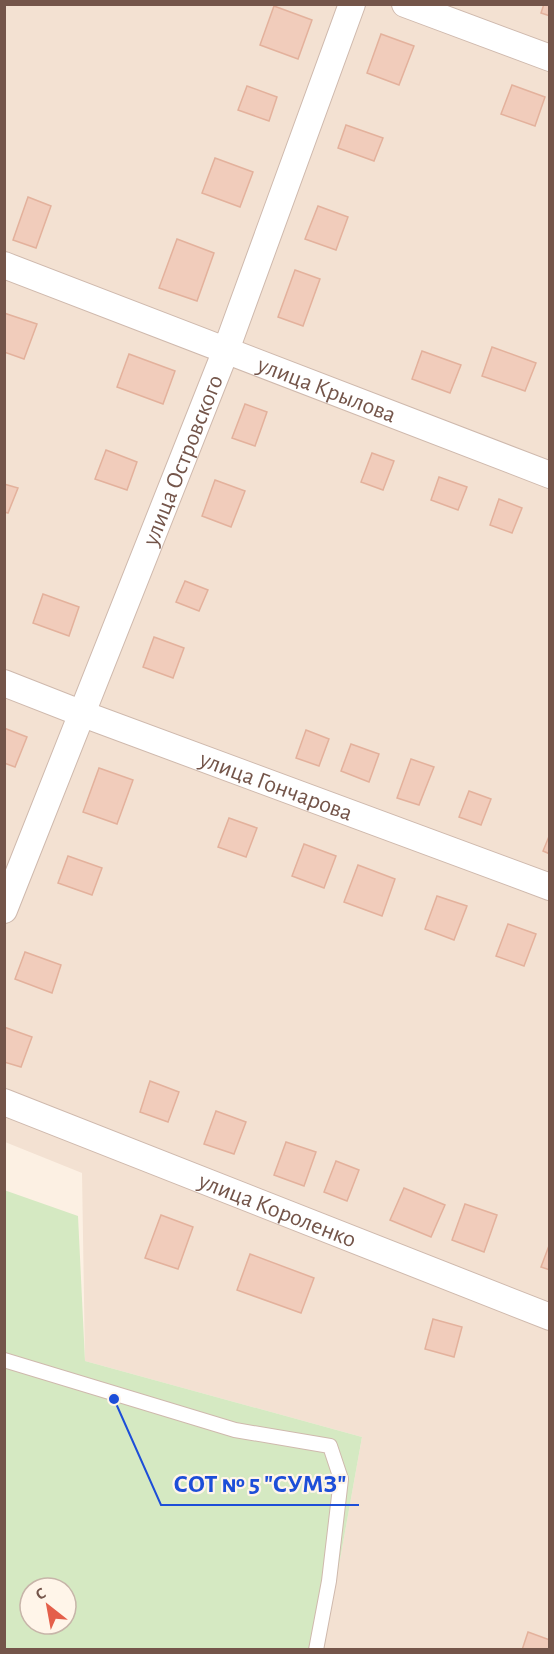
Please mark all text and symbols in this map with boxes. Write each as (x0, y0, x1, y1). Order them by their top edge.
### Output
street label: улица Крылова (253, 352, 399, 428)
street label: улица Островского (138, 372, 228, 550)
street label: улица Гончарова (195, 747, 356, 826)
street label: улица Короленко (194, 1169, 359, 1252)
callout: СОТ № 5 "СУМЗ" (161, 1461, 359, 1505)
text: СОТ № 5 "СУМЗ" (173, 1471, 347, 1497)
north arrow (18, 1576, 78, 1636)
text: С (33, 1585, 49, 1603)

